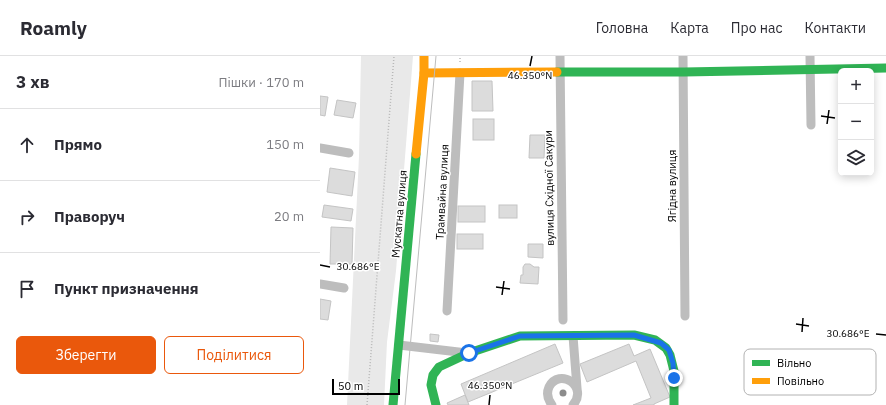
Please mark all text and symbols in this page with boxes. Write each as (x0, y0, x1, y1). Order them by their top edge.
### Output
text: Roamly (20, 16, 87, 40)
text: Головна (596, 19, 648, 37)
text: Карта (670, 19, 709, 37)
text: Про нас (731, 19, 783, 37)
text: Контакти (805, 19, 866, 37)
map controls (838, 68, 874, 176)
button: + (838, 68, 874, 104)
text: 46.350°N (508, 69, 552, 82)
text: 3 хв (16, 71, 50, 93)
text: Пішки · 170 m (218, 74, 304, 91)
button: − (838, 104, 874, 140)
street label: вулиця Східної Сакури (541, 130, 557, 246)
icon: ahead (16, 134, 38, 156)
text: Прямо (54, 135, 102, 154)
text: 150 m (266, 136, 304, 153)
button: layers (838, 140, 874, 176)
street label: Трамвайна вулиця (433, 144, 451, 240)
street label: Ягідна вулиця (665, 150, 679, 222)
street label: Мускатна вулиця (388, 170, 410, 258)
icon: right (16, 206, 38, 228)
text: Праворуч (54, 207, 125, 226)
text: 20 m (274, 208, 304, 225)
text: 30.686°E (336, 260, 380, 273)
icon: arrive (16, 278, 38, 300)
text: Пункт призначення (54, 279, 199, 298)
text: 30.686°E (826, 327, 870, 340)
button: Зберегти (16, 336, 156, 374)
button: Поділитися (164, 336, 304, 374)
route start (460, 344, 478, 362)
legend (744, 349, 876, 395)
text: Вільно (777, 356, 812, 370)
route end (665, 369, 683, 387)
text: Повільно (777, 374, 824, 388)
scale bar (332, 377, 400, 396)
text: 50 m (338, 379, 363, 393)
text: 46.350°N (468, 379, 512, 392)

